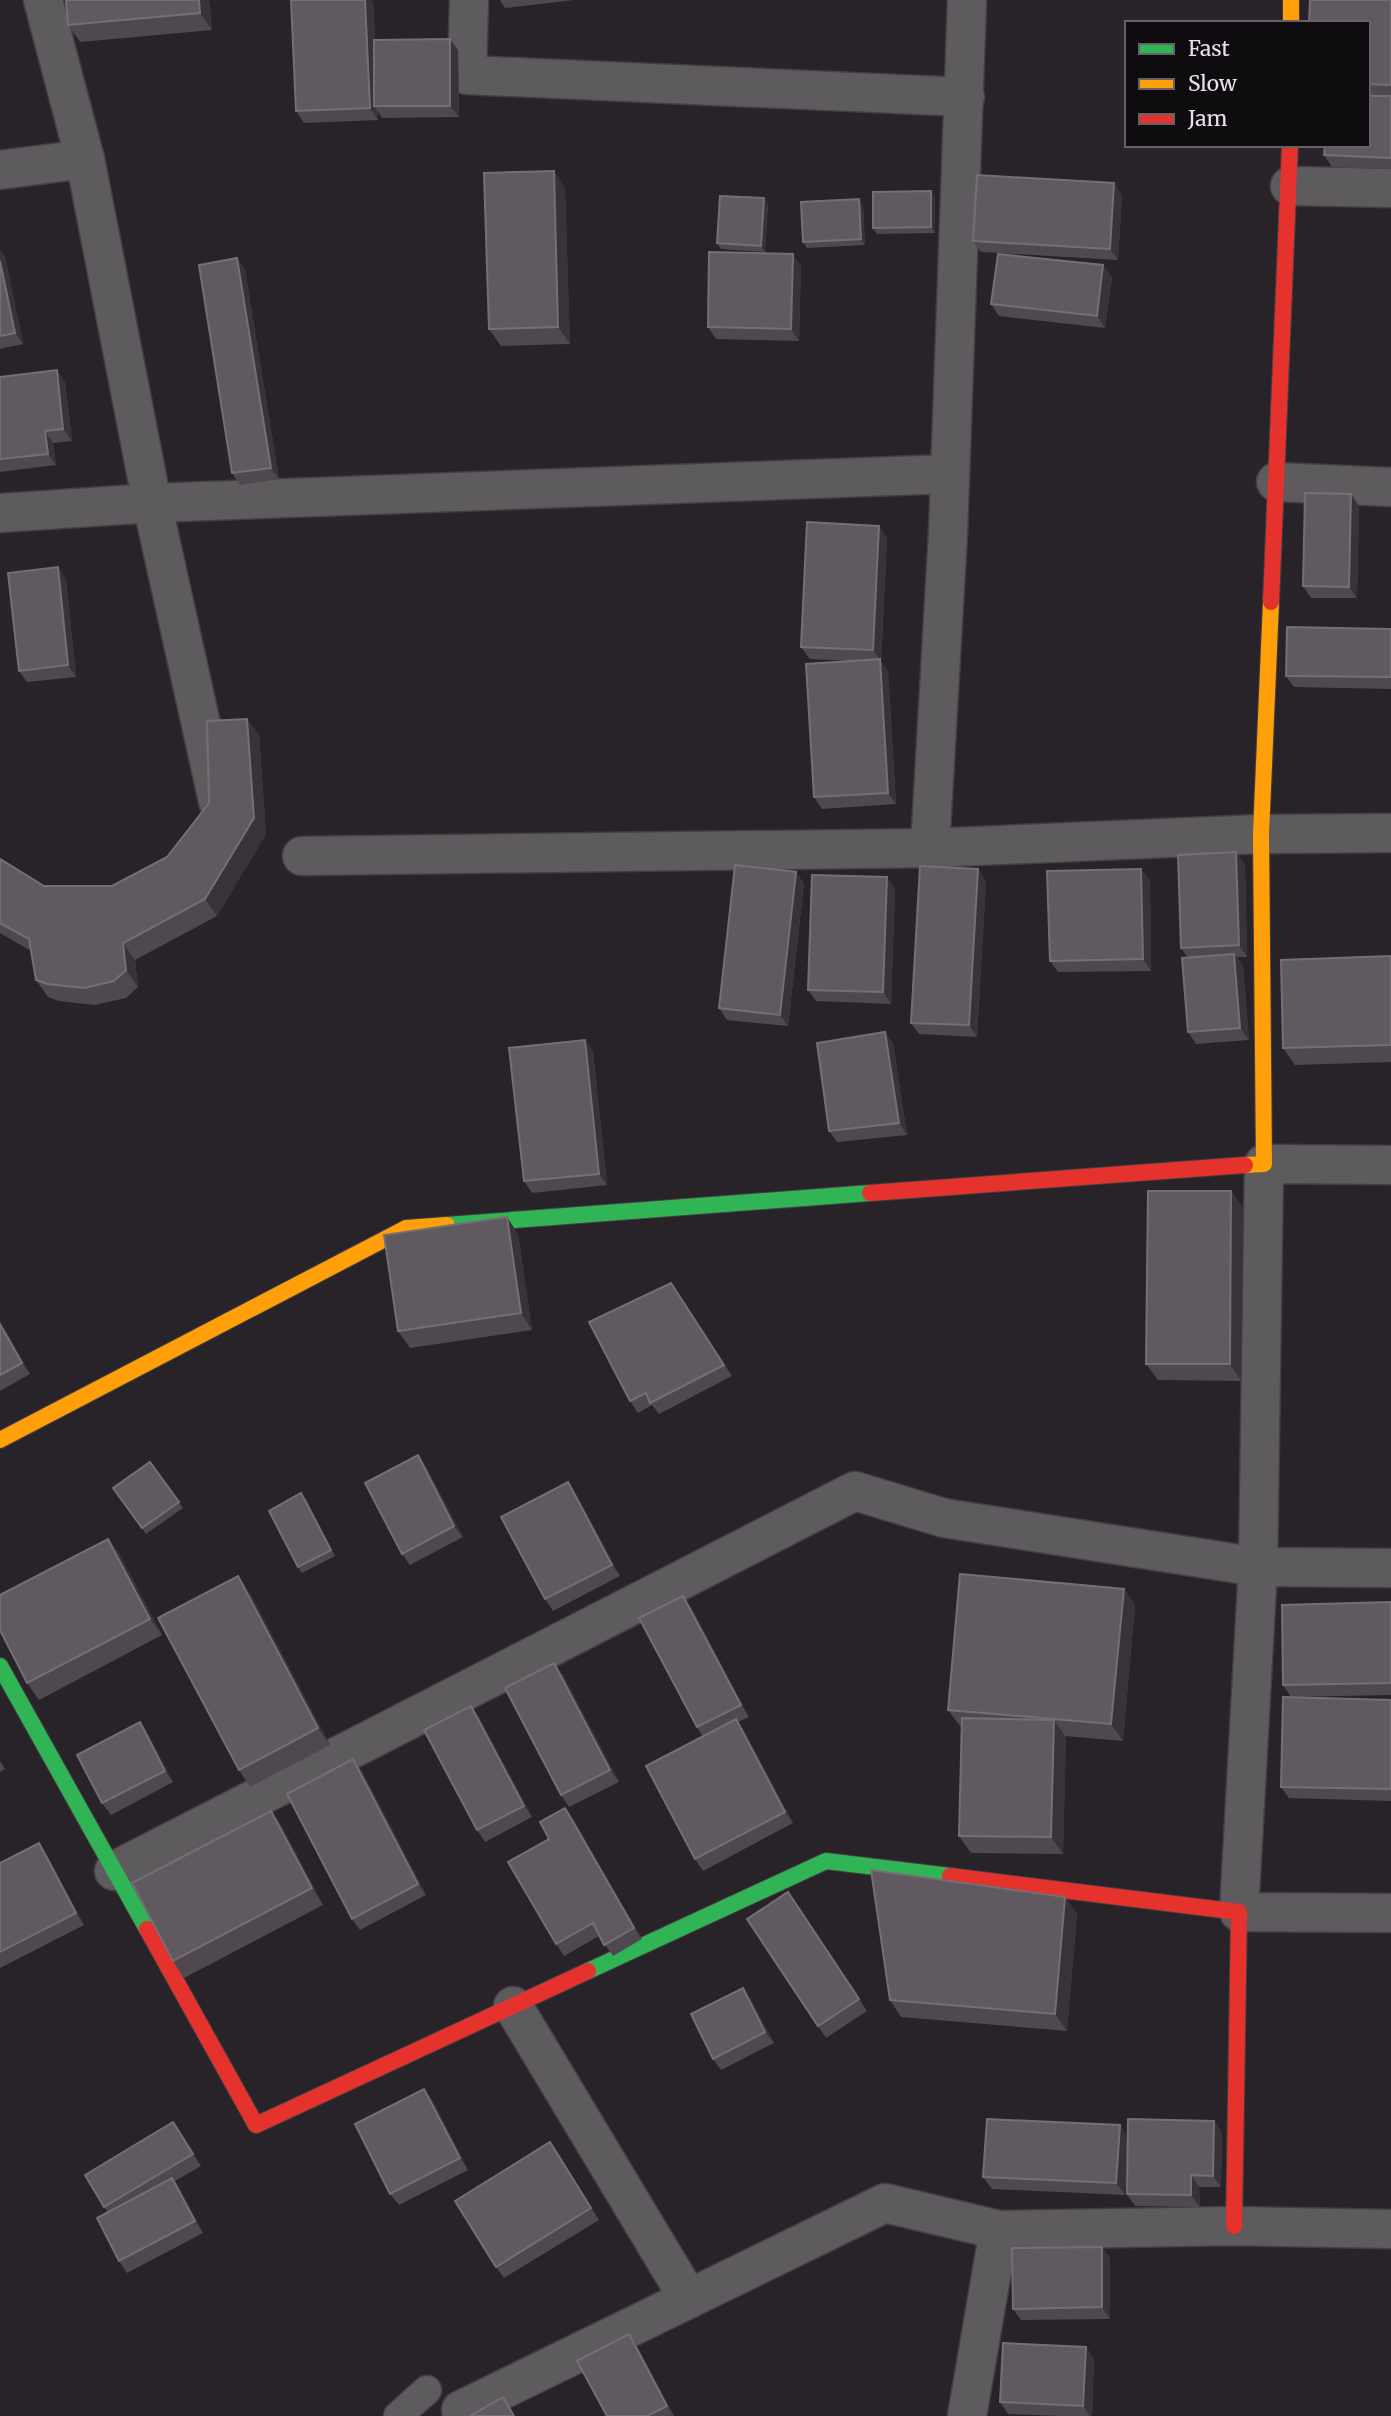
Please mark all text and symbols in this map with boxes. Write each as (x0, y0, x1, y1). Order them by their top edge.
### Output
legend (1125, 21, 1370, 147)
text: Fast (1188, 35, 1230, 62)
text: Slow (1188, 70, 1237, 97)
text: Jam (1187, 105, 1227, 132)

